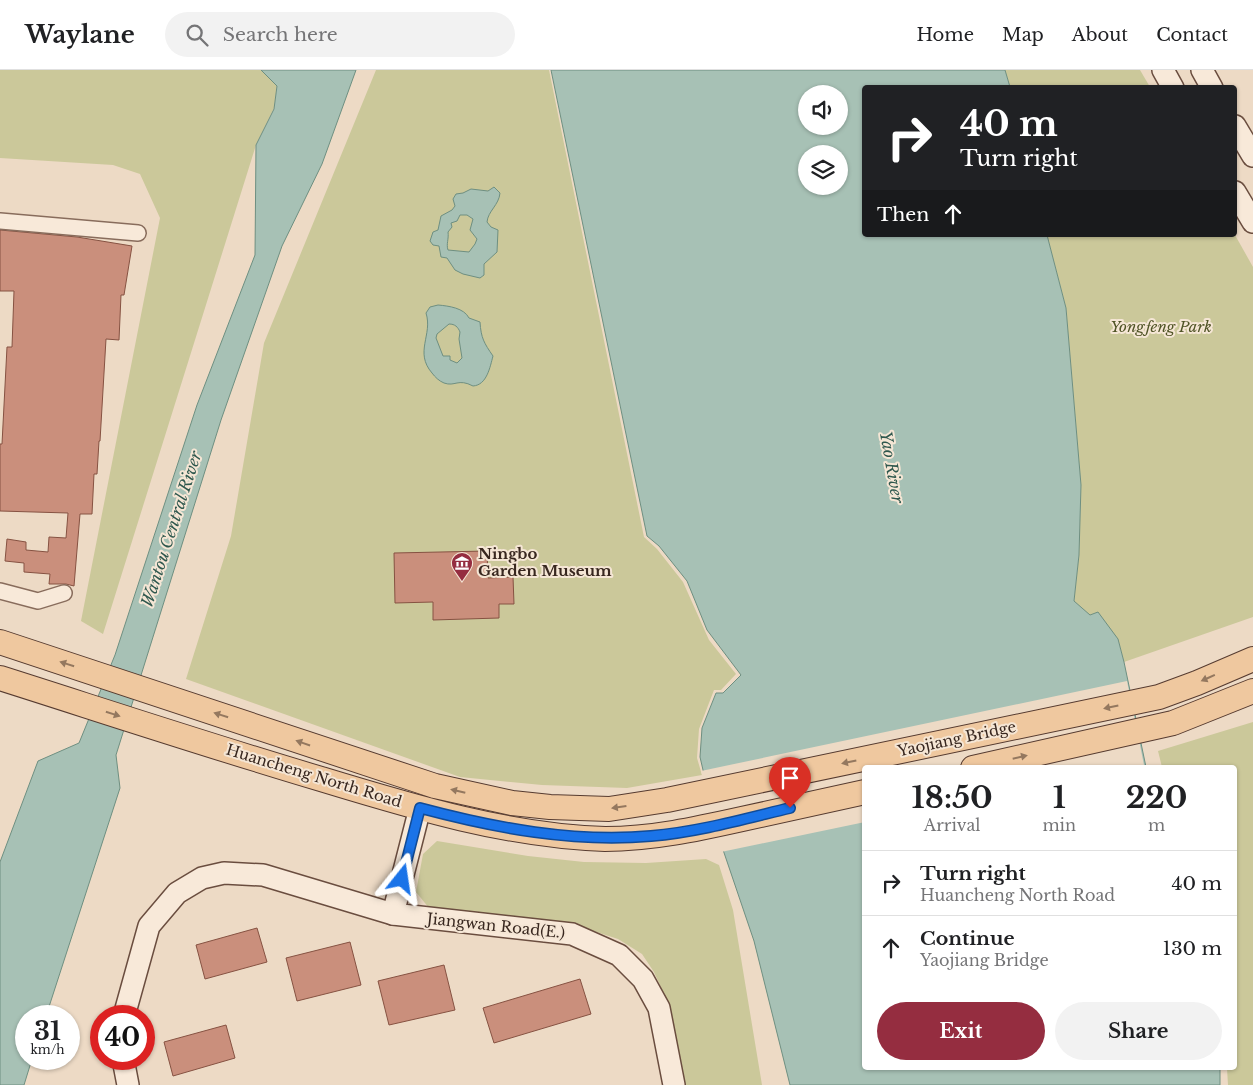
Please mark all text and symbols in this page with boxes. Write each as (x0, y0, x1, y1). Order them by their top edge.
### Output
search box (165, 12, 515, 57)
text: Waylane (25, 20, 135, 49)
icon: search (183, 21, 211, 49)
text: Search here (223, 23, 338, 46)
text: Home (916, 24, 974, 46)
text: Map (1002, 24, 1044, 46)
text: About (1072, 24, 1128, 46)
text: Contact (1156, 24, 1228, 46)
map controls (798, 85, 848, 195)
button: sound (798, 85, 848, 135)
text: 40 m (960, 102, 1058, 145)
icon: right (877, 105, 942, 170)
button: layers (798, 145, 848, 195)
text: Turn right (960, 145, 1078, 172)
icon: ahead (939, 200, 967, 228)
text: Then (877, 203, 929, 226)
park label: Yongfeng Park (1110, 317, 1212, 336)
water label: Yao River (876, 429, 908, 505)
water label: Wantou Central River (136, 448, 206, 610)
place label: Ningbo Garden Museum (478, 544, 612, 580)
museum icon: Ningbo Garden Museum (450, 551, 474, 582)
one-way arrow (59, 660, 74, 667)
one-way arrow (1201, 675, 1215, 683)
one-way arrow (1103, 703, 1119, 711)
one-way arrow (106, 710, 121, 718)
one-way arrow (213, 711, 228, 718)
street label: Yaojiang Bridge (895, 717, 1018, 761)
one-way arrow (295, 738, 310, 746)
street label: Huancheng North Road (224, 740, 404, 811)
one-way arrow (1013, 753, 1028, 761)
pin (769, 757, 811, 808)
one-way arrow (842, 758, 857, 766)
icon: arrive (776, 764, 804, 792)
text: 18:50 (912, 779, 993, 816)
text: 1 (1053, 779, 1066, 816)
text: 220 (1126, 779, 1187, 816)
one-way arrow (451, 787, 466, 795)
one-way arrow (611, 804, 627, 812)
text: Arrival (924, 815, 981, 835)
text: min (1042, 815, 1076, 835)
text: m (1148, 815, 1165, 835)
position arrow (375, 852, 427, 904)
text: Turn right (920, 862, 1026, 885)
icon: right (877, 869, 905, 897)
text: 40 m (1171, 872, 1222, 895)
text: Huancheng North Road (920, 885, 1115, 905)
street label: Jiangwan Road(E.) (424, 909, 566, 942)
text: Continue (920, 927, 1015, 950)
icon: ahead (877, 934, 905, 962)
text: 130 m (1162, 937, 1222, 960)
text: Yaojiang Bridge (920, 950, 1049, 970)
button: Exit (877, 1002, 1045, 1060)
button: Share (1055, 1002, 1222, 1060)
speed limit sign: 40 (90, 1005, 155, 1070)
text: 31 (34, 1016, 61, 1047)
text: km/h (30, 1042, 65, 1057)

